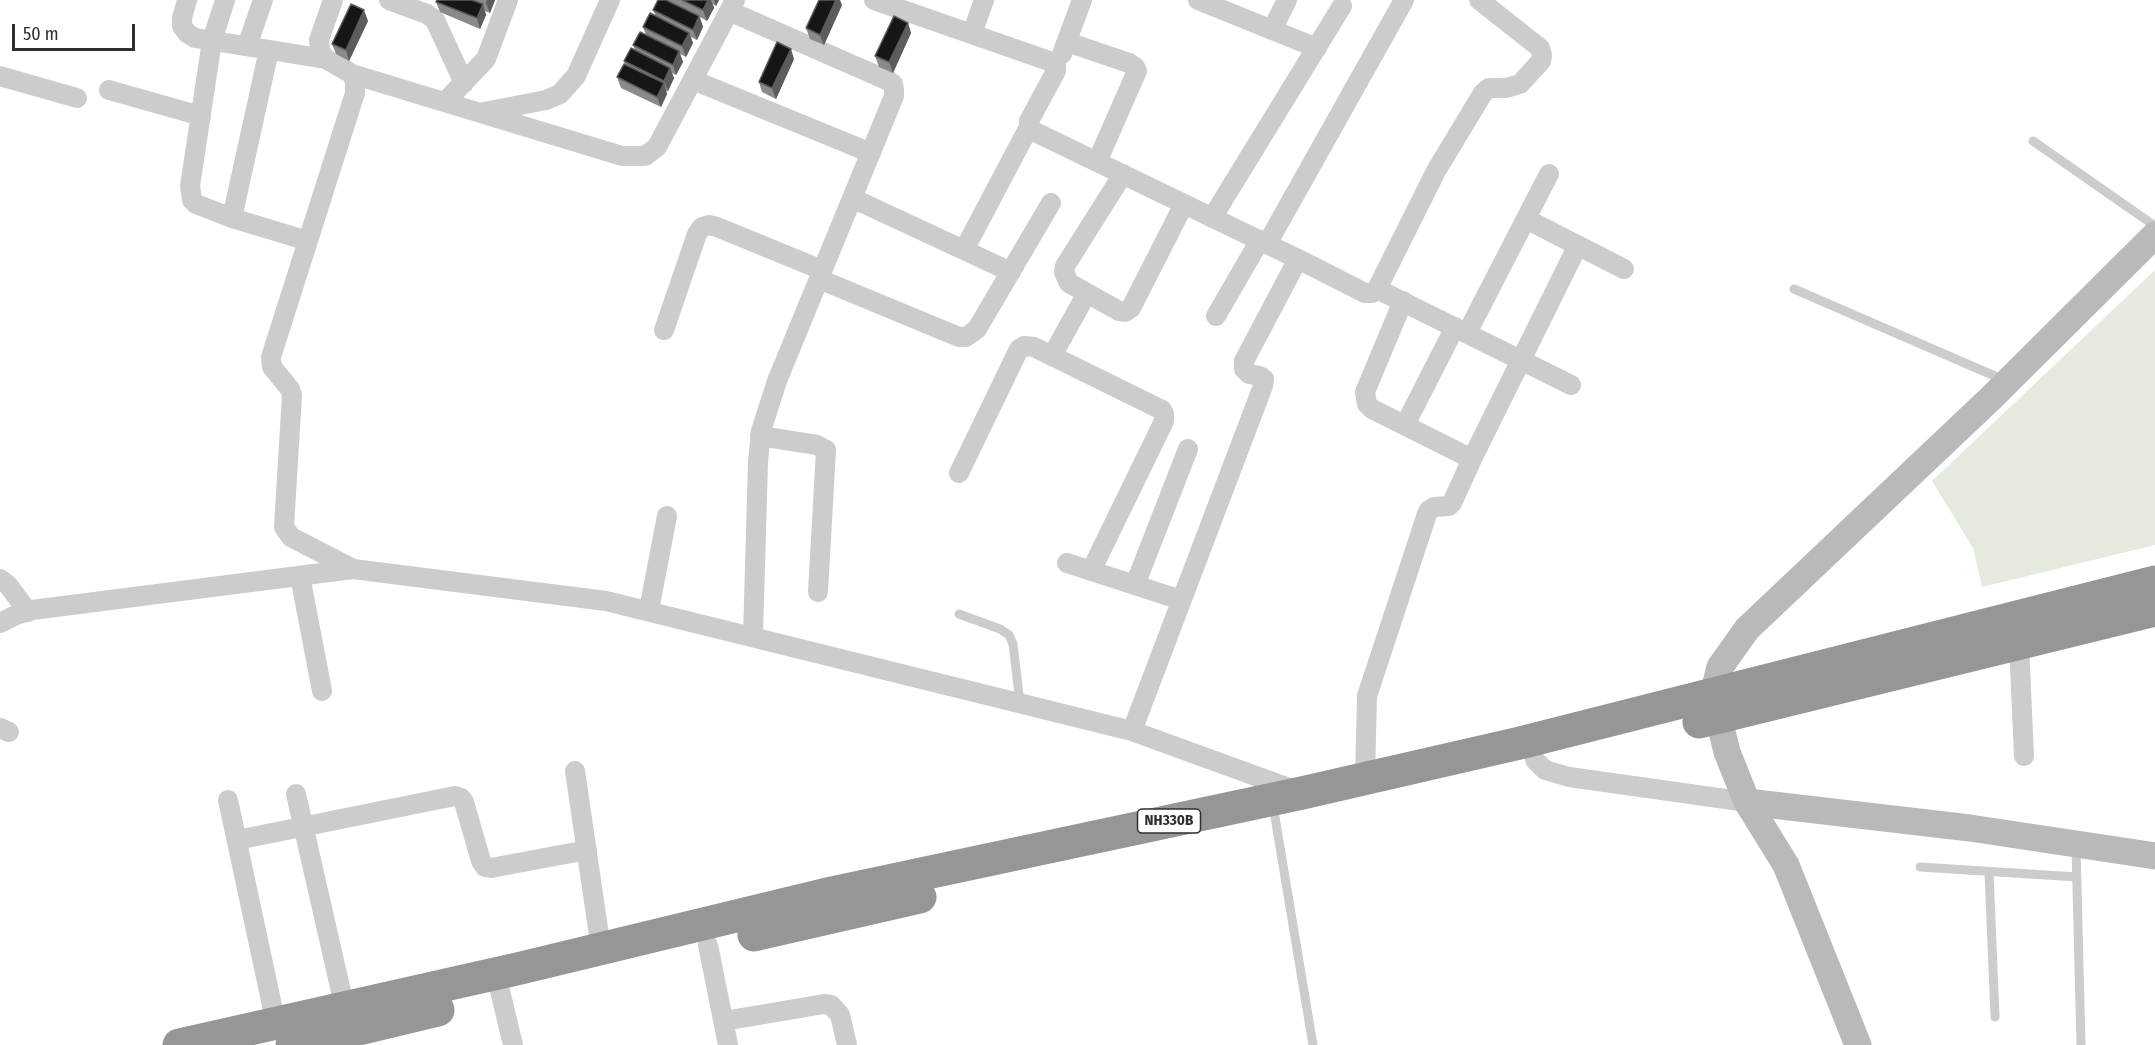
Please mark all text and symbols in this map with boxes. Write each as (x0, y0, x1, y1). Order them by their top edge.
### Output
scale bar (15, 12, 138, 50)
text: 50 m (23, 23, 59, 45)
road number: NH330B (1138, 809, 1200, 833)

